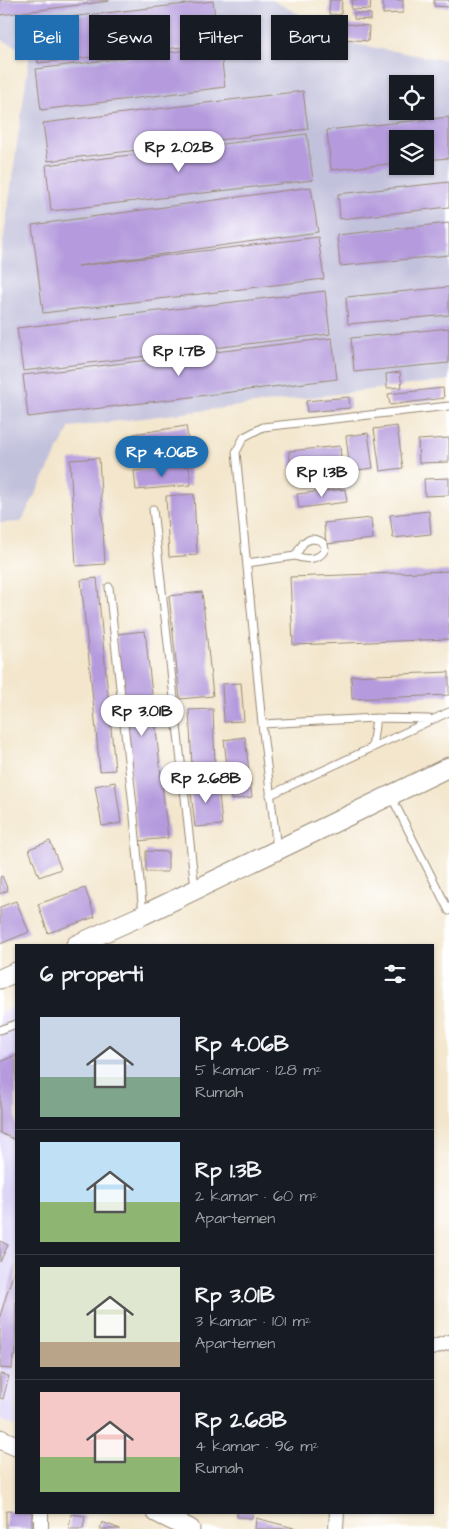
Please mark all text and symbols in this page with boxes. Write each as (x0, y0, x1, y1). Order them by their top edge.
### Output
chip: Beli (15, 15, 79, 60)
chip: Sewa (89, 15, 170, 60)
chip: Filter (180, 15, 261, 60)
chip: Baru (271, 15, 348, 60)
map controls (389, 75, 434, 175)
button: locate (389, 75, 434, 120)
pin: Rp 2.02B (127, 130, 231, 173)
button: layers (389, 130, 434, 175)
text: Rp 2.02B (145, 136, 213, 158)
pin: Rp 1.7B (133, 334, 225, 377)
text: Rp 1.7B (153, 340, 205, 362)
pin: Rp 4.06B (110, 436, 214, 478)
text: Rp 4.06B (126, 441, 198, 463)
pin: Rp 1.3B (276, 456, 368, 498)
text: Rp 1.3B (297, 461, 347, 483)
pin: Rp 3.01B (90, 694, 194, 737)
text: Rp 3.01B (112, 700, 172, 722)
pin: Rp 2.68B (154, 762, 258, 804)
text: Rp 2.68B (171, 767, 241, 789)
text: 6 properti (40, 960, 143, 989)
icon: filters (381, 960, 409, 988)
text: Rp 4.06B (195, 1030, 289, 1059)
icon: home (80, 1037, 140, 1097)
text: 5 kamar · 128 m² (195, 1059, 322, 1081)
text: Rumah (195, 1081, 243, 1103)
text: Rp 1.3B (195, 1156, 261, 1185)
icon: home (80, 1162, 140, 1222)
text: 2 kamar · 60 m² (195, 1185, 318, 1207)
text: Apartemen (195, 1207, 275, 1229)
text: Rp 3.01B (195, 1281, 275, 1310)
icon: home (80, 1287, 140, 1347)
text: 3 kamar · 101 m² (195, 1310, 311, 1332)
text: Apartemen (195, 1332, 275, 1354)
text: Rp 2.68B (195, 1406, 287, 1435)
icon: home (80, 1412, 140, 1472)
text: 4 kamar · 96 m² (195, 1435, 319, 1457)
text: Rumah (195, 1457, 243, 1479)

